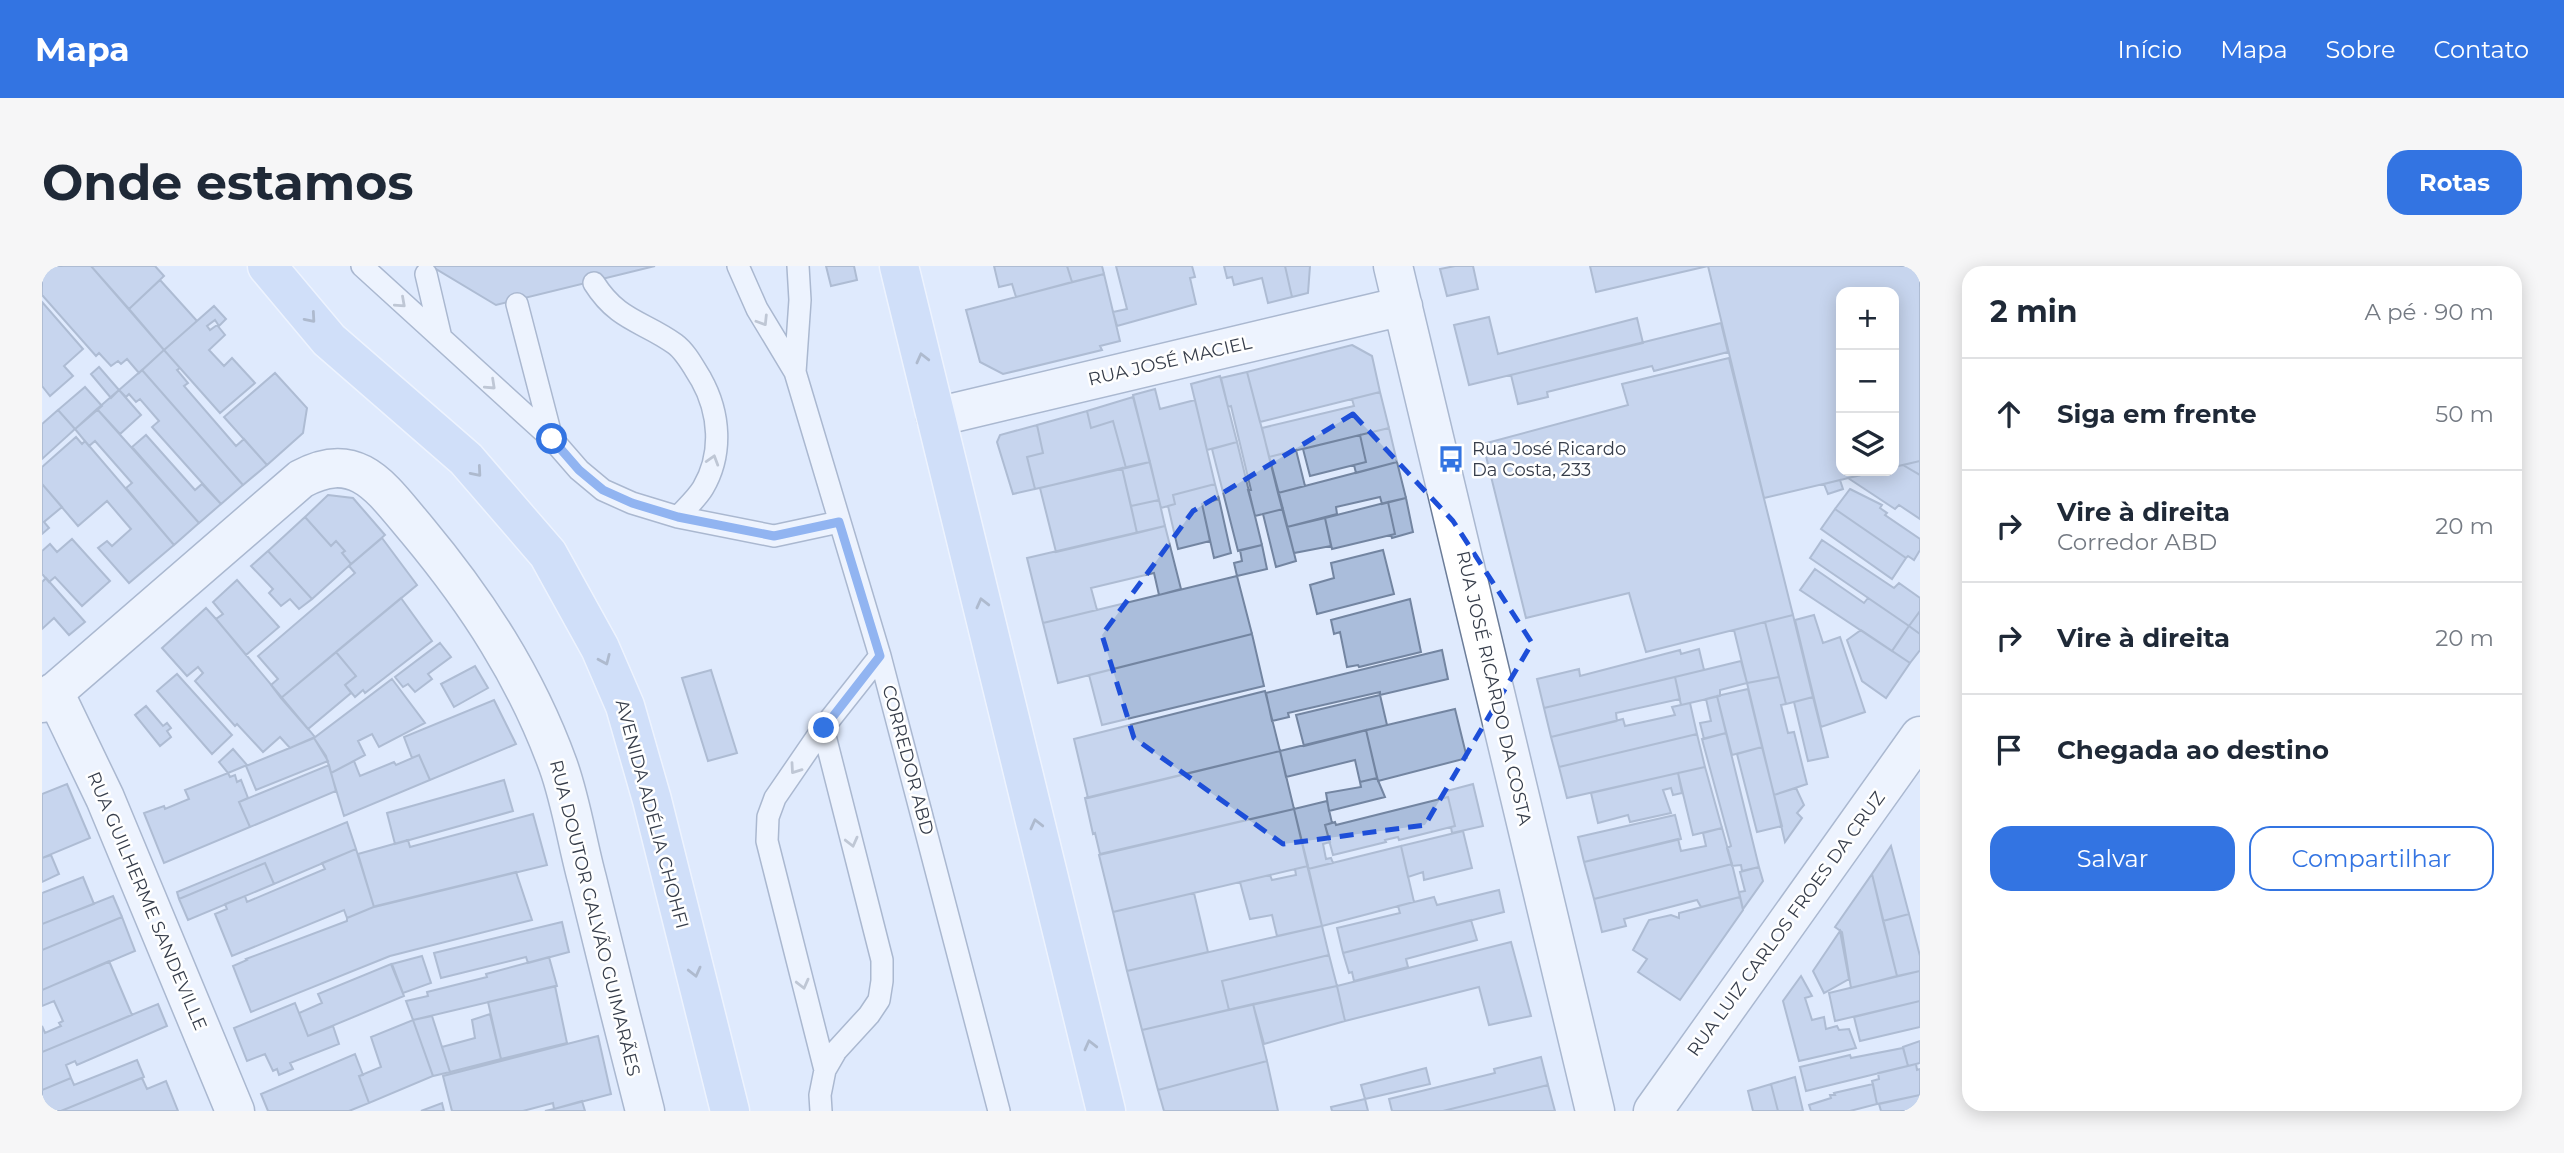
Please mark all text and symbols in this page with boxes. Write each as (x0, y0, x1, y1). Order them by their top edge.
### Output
text: Mapa (35, 29, 130, 69)
text: Início (2117, 35, 2182, 64)
text: Mapa (2220, 35, 2288, 64)
text: Sobre (2326, 35, 2395, 64)
text: Contato (2433, 35, 2529, 64)
button: Rotas (2387, 150, 2522, 215)
text: Onde estamos (42, 153, 413, 212)
map controls (1836, 287, 1899, 476)
button: + (1836, 287, 1899, 350)
text: 2 min (1990, 293, 2077, 330)
one-way arrow (393, 294, 406, 307)
text: A pé · 90 m (2364, 298, 2494, 326)
one-way arrow (303, 310, 315, 323)
one-way arrow (755, 313, 768, 326)
street label: RUA JOSÉ MACIEL (1086, 331, 1254, 391)
button: − (1836, 350, 1899, 413)
one-way arrow (916, 352, 930, 364)
one-way arrow (483, 376, 496, 389)
icon: ahead (1990, 395, 2028, 433)
text: Siga em frente (2057, 398, 2257, 430)
text: 50 m (2435, 400, 2494, 428)
button: layers (1836, 413, 1899, 476)
route start (536, 423, 567, 454)
place label: Rua José Ricardo Da Costa, 233 (1472, 438, 1626, 481)
bus stop icon: Rua José Ricardo Da Costa, 233 (1436, 444, 1466, 474)
one-way arrow (705, 454, 720, 466)
one-way arrow (469, 464, 481, 477)
text: Vire à direita (2057, 496, 2230, 528)
icon: right (1990, 507, 2028, 545)
text: 20 m (2435, 512, 2494, 540)
text: Corredor ABD (2057, 528, 2217, 556)
street label: RUA JOSÉ RICARDO DA COSTA (1452, 549, 1536, 828)
one-way arrow (976, 597, 990, 609)
icon: right (1990, 619, 2028, 657)
text: Vire à direita (2057, 622, 2230, 654)
text: 20 m (2435, 624, 2494, 652)
one-way arrow (596, 653, 610, 665)
street label: CORREDOR ABD (877, 683, 939, 837)
street label: AVENIDA ADÉLIA CHOHFI (611, 697, 693, 931)
route end (808, 712, 839, 743)
icon: arrive (1990, 731, 2028, 769)
text: Chegada ao destino (2057, 734, 2329, 766)
street label: RUA DOUTOR GALVÃO GUIMARÃES (545, 758, 645, 1078)
one-way arrow (791, 761, 803, 774)
street label: RUA GUILHERME SANDEVILLE (82, 768, 212, 1034)
street label: RUA LUIZ CARLOS FROES DA CRUZ (1682, 787, 1890, 1061)
one-way arrow (1030, 818, 1044, 830)
button: Salvar (1990, 826, 2235, 891)
button: Compartilhar (2249, 826, 2494, 891)
one-way arrow (844, 836, 858, 848)
one-way arrow (687, 966, 701, 978)
one-way arrow (795, 978, 809, 990)
one-way arrow (1084, 1039, 1098, 1051)

